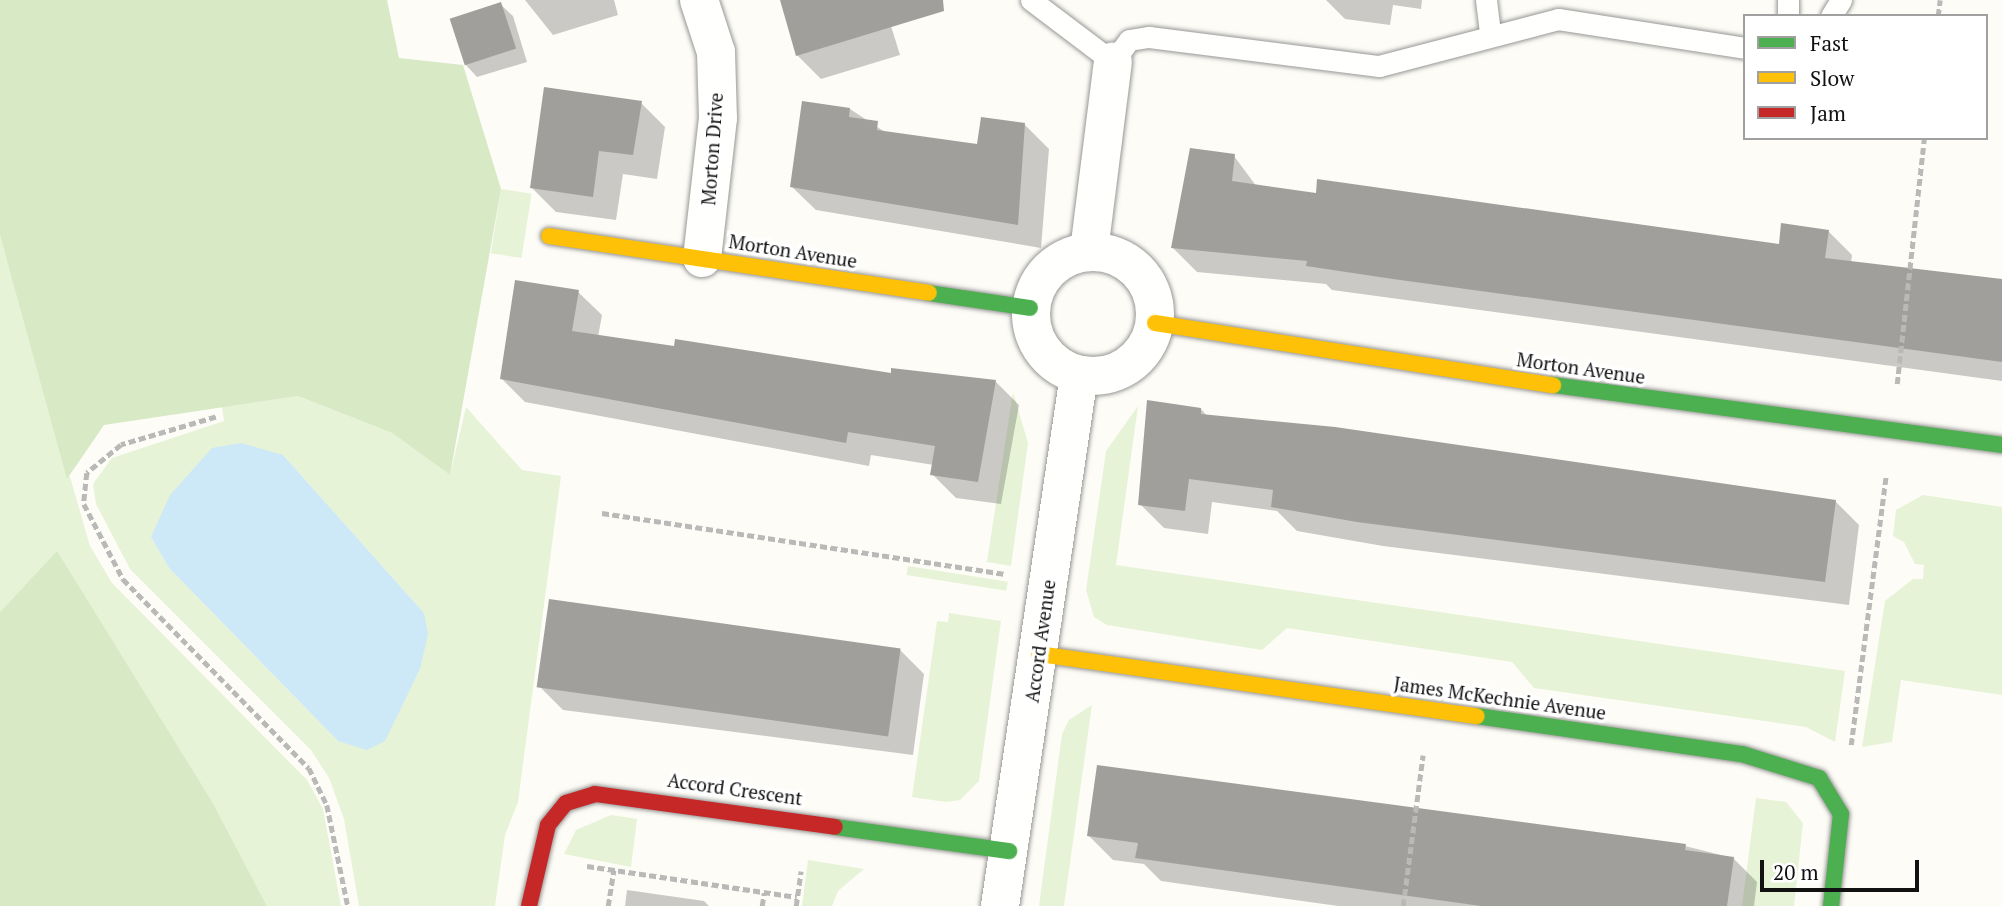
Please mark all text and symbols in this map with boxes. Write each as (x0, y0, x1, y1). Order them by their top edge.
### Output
legend (1743, 14, 1988, 140)
text: Fast (1810, 29, 1849, 57)
text: Slow (1810, 64, 1854, 92)
street label: Morton Drive (697, 92, 727, 206)
text: Jam (1810, 99, 1846, 127)
street label: Morton Avenue (727, 230, 859, 272)
street label: Morton Avenue (1515, 348, 1647, 388)
street label: Accord Avenue (1020, 578, 1060, 704)
street label: James McKechnie Avenue (1392, 672, 1608, 724)
street label: Accord Crescent (666, 768, 804, 810)
scale bar (1764, 846, 1923, 890)
text: 20 m (1773, 858, 1819, 886)

